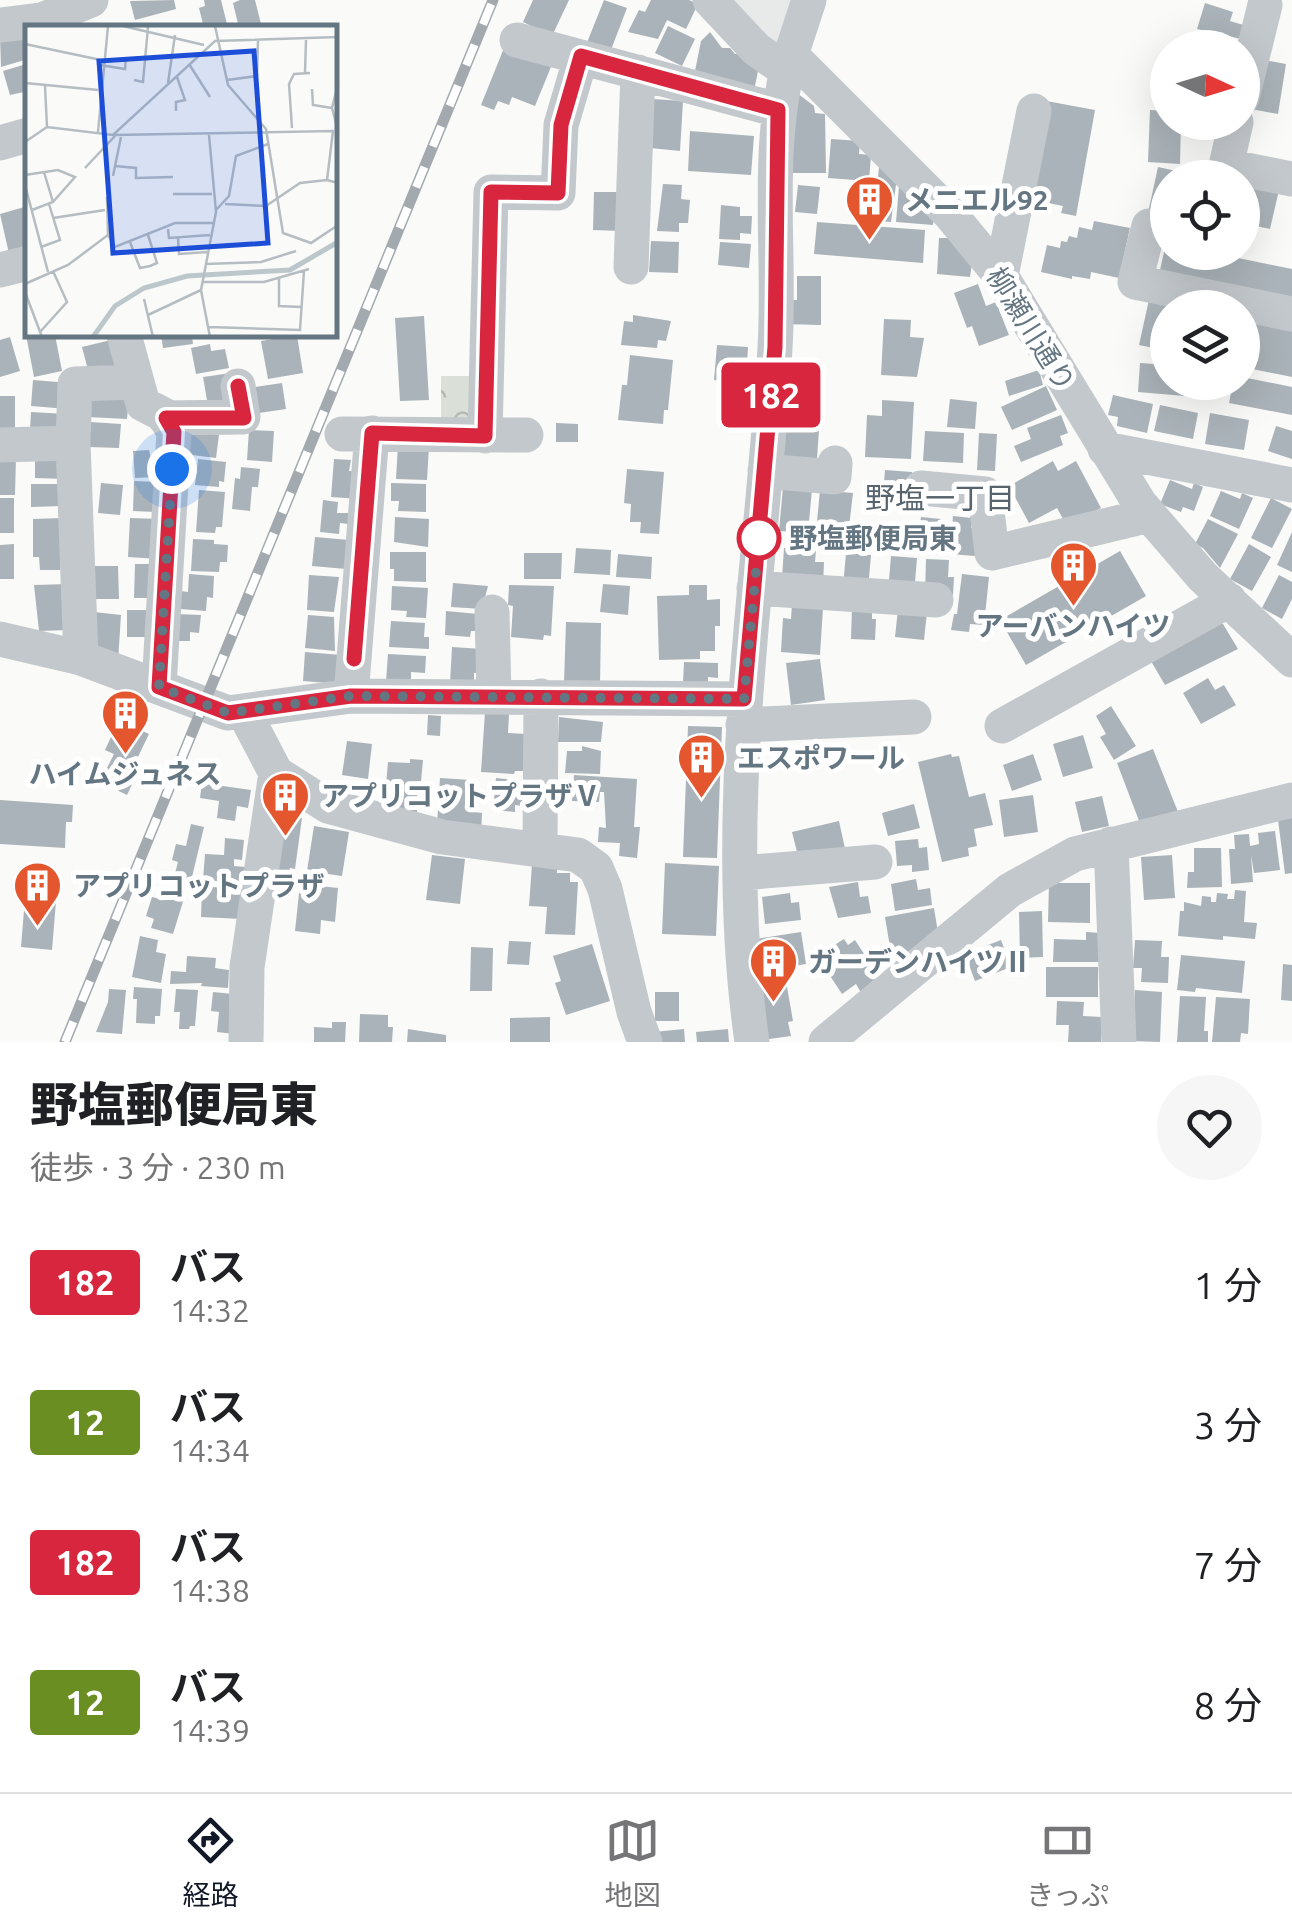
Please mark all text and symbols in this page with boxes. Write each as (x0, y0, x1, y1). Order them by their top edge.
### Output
inset map (25, 25, 338, 338)
north arrow (1150, 30, 1260, 140)
map controls (1150, 30, 1260, 400)
button: locate (1150, 160, 1260, 270)
building icon: メニエル92 (844, 174, 896, 242)
place label: メニエル92 (905, 184, 1049, 215)
street label: 柳瀬川通り (981, 261, 1082, 396)
button: layers (1150, 290, 1260, 400)
line badge: 182 (714, 362, 828, 428)
text: 182 (741, 375, 801, 415)
your location (147, 444, 197, 494)
district label: 野塩一丁目 (865, 481, 1015, 515)
marker: 野塩郵便局東 (738, 517, 780, 559)
place label: 野塩郵便局東 (789, 522, 957, 553)
building icon: アーバンハイツ (1047, 540, 1099, 608)
place label: アーバンハイツ (976, 610, 1170, 641)
building icon: ハイムジュネス (99, 688, 151, 756)
building icon: エスポワール (676, 732, 728, 800)
place label: エスポワール (737, 742, 905, 773)
place label: ハイムジュネス (29, 758, 221, 789)
building icon: アプリコットプラザⅤ (260, 770, 312, 838)
place label: アプリコットプラザⅤ (321, 780, 601, 811)
building icon: アプリコットプラザ (12, 860, 64, 928)
place label: アプリコットプラザ (73, 870, 325, 901)
building icon: ガーデンハイツⅡ (747, 936, 799, 1004)
place label: ガーデンハイツⅡ (808, 946, 1031, 977)
button: heart (1157, 1075, 1262, 1180)
text: 野塩郵便局東 (30, 1077, 318, 1131)
text: 徒歩 · 3 分 · 230 m (30, 1149, 286, 1185)
text: バス (170, 1246, 246, 1288)
text: 182 (55, 1262, 115, 1302)
text: 1 分 (1194, 1264, 1262, 1306)
text: 14:32 (170, 1292, 250, 1328)
text: バス (170, 1386, 246, 1428)
text: 12 (65, 1402, 105, 1442)
text: 3 分 (1194, 1404, 1262, 1446)
text: 14:34 (170, 1432, 250, 1468)
text: バス (170, 1526, 246, 1568)
text: 182 (55, 1542, 115, 1582)
text: 7 分 (1194, 1544, 1262, 1586)
text: 14:38 (170, 1572, 250, 1608)
text: バス (170, 1666, 246, 1708)
text: 12 (65, 1682, 105, 1722)
text: 8 分 (1194, 1684, 1262, 1726)
text: 14:39 (170, 1712, 250, 1748)
tab: 経路 (183, 1813, 239, 1913)
tab: 地図 (605, 1813, 661, 1913)
tab: きっぷ (1026, 1813, 1109, 1913)

